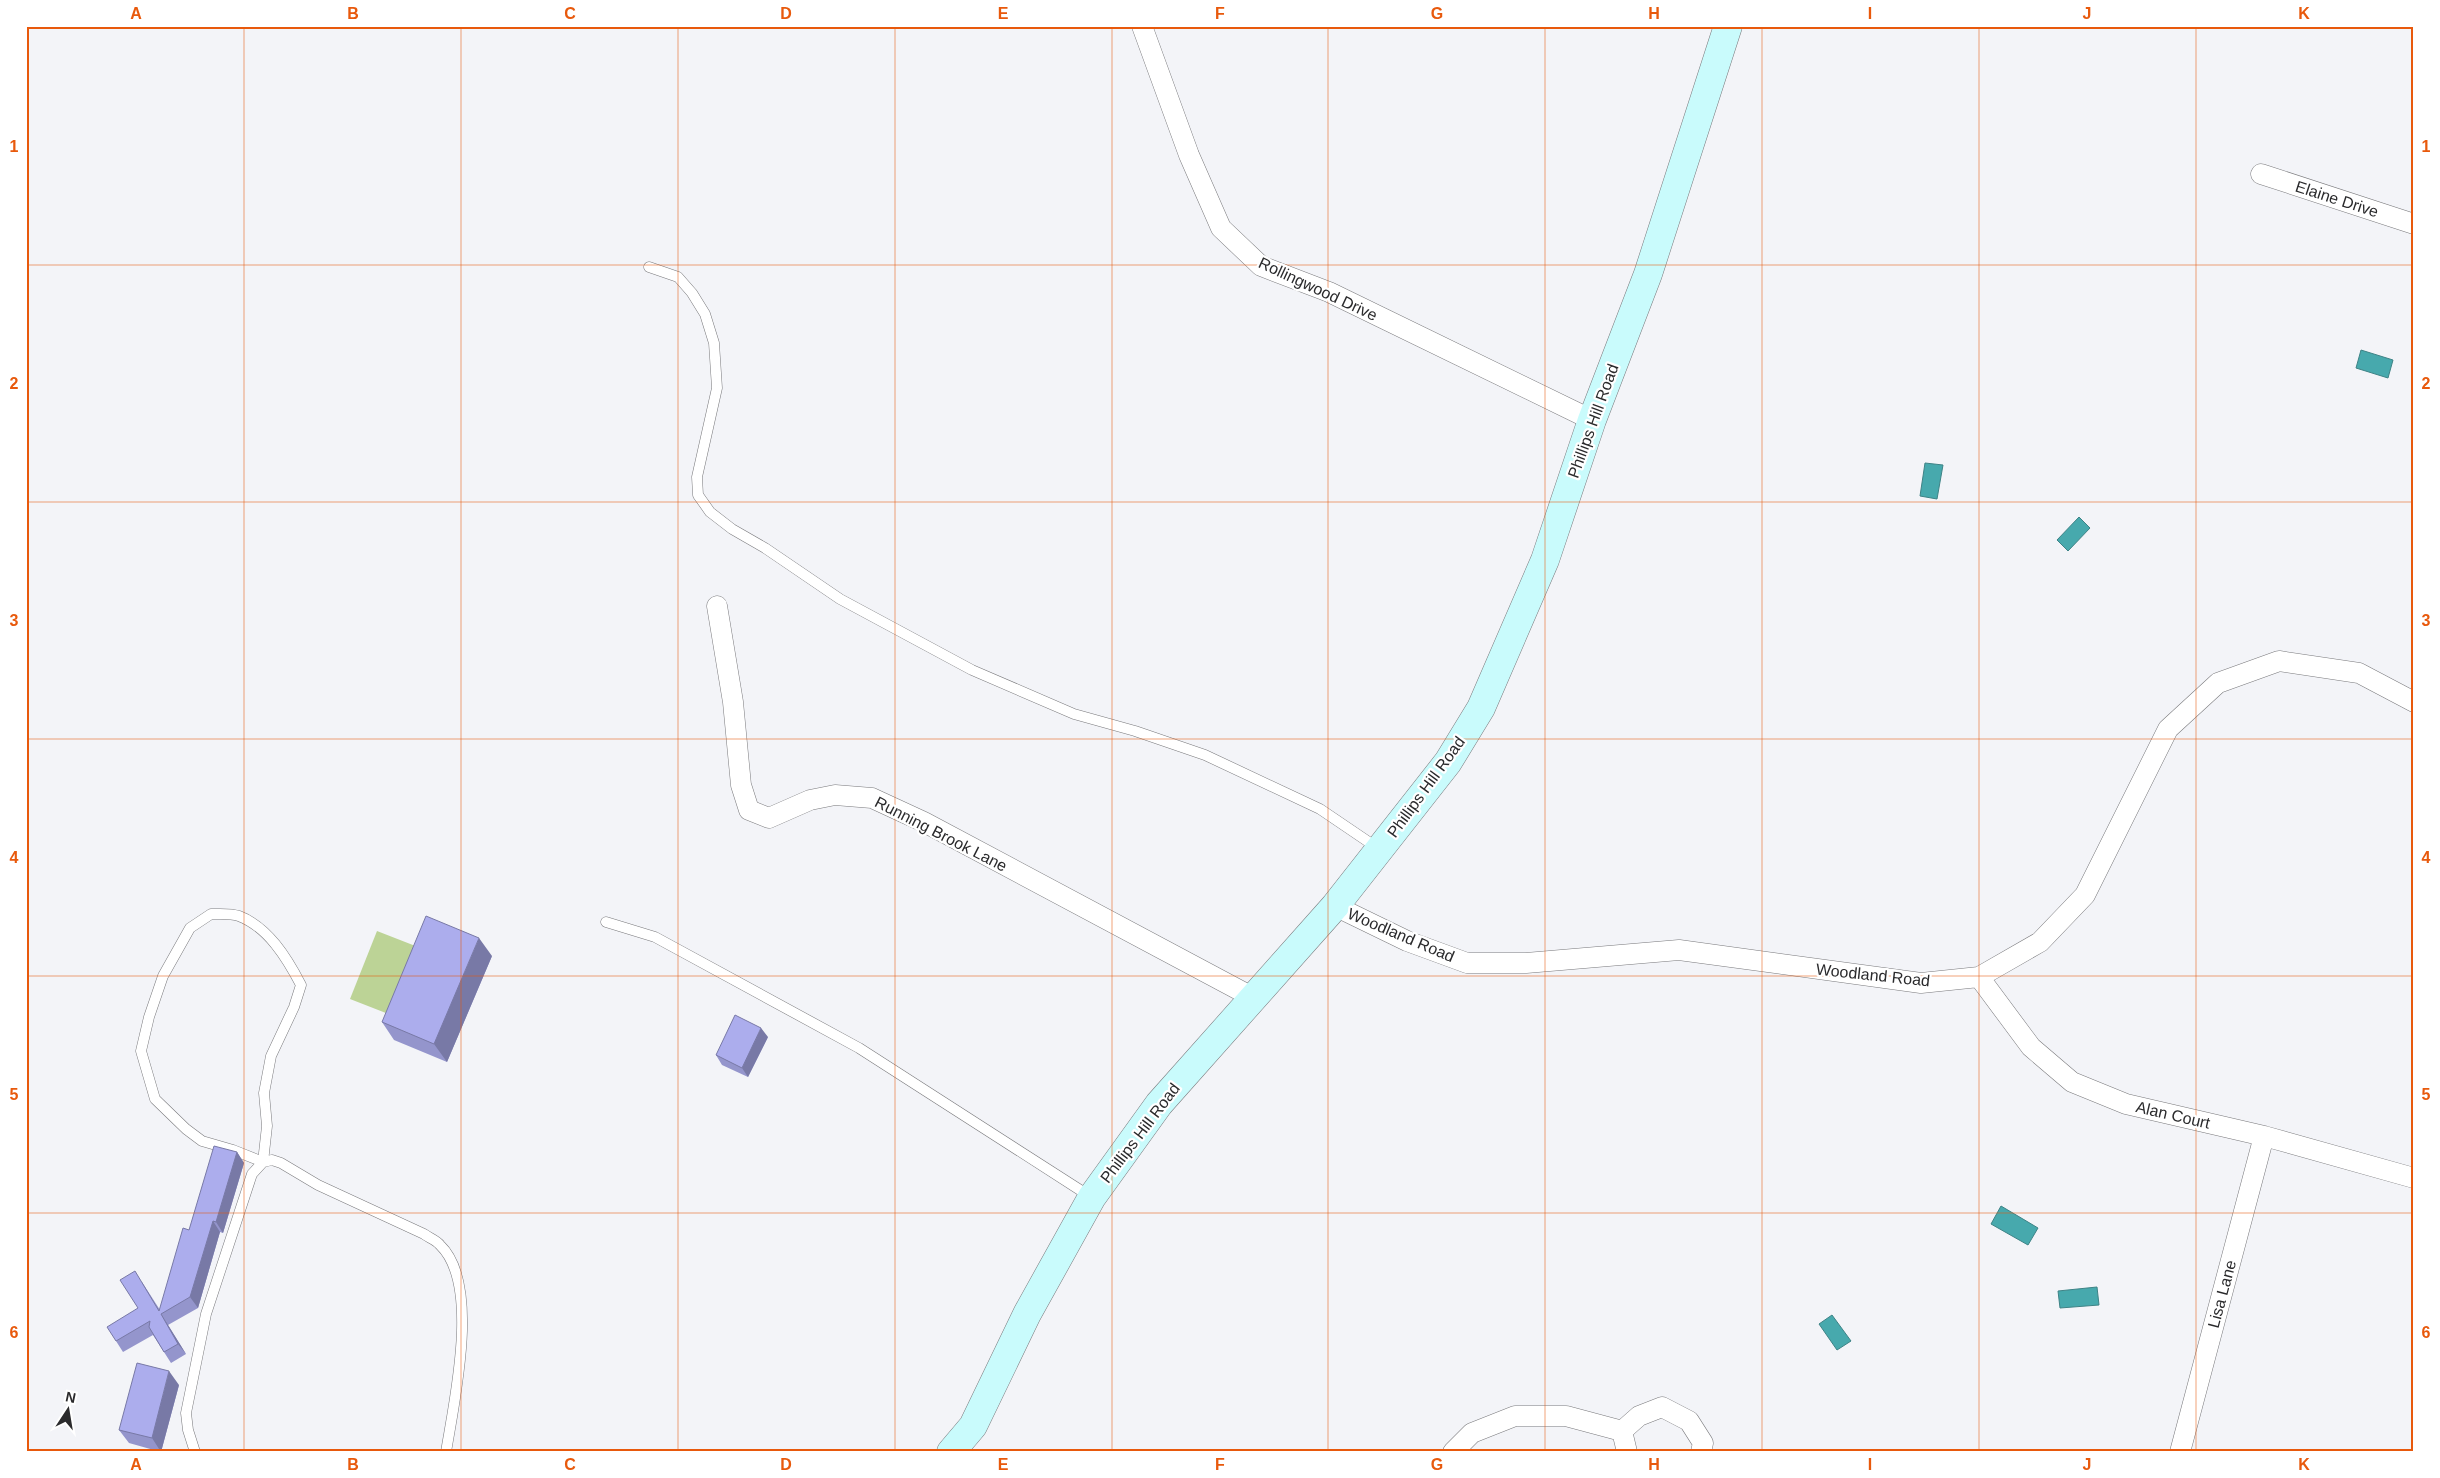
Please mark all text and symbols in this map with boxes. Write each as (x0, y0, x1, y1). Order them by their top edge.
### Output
text: A (130, 5, 142, 22)
text: B (347, 5, 359, 22)
text: C (564, 5, 576, 22)
text: D (780, 5, 792, 22)
text: E (998, 5, 1009, 22)
text: F (1215, 5, 1225, 22)
text: G (1431, 5, 1443, 22)
text: H (1648, 5, 1660, 22)
text: I (1868, 5, 1872, 22)
text: J (2083, 5, 2091, 22)
text: K (2298, 5, 2310, 22)
text: 1 (10, 138, 19, 155)
text: 1 (2422, 138, 2431, 155)
street label: Elaine Drive (2293, 178, 2381, 220)
street label: Rollingwood Drive (1256, 254, 1380, 324)
street label: Phillips Hill Road (1564, 362, 1622, 480)
text: 2 (10, 375, 19, 392)
text: 2 (2422, 375, 2431, 392)
text: 3 (10, 612, 19, 629)
text: 3 (2422, 612, 2431, 629)
street label: Phillips Hill Road (1384, 733, 1468, 841)
street label: Running Brook Lane (872, 793, 1010, 875)
text: 4 (10, 849, 19, 866)
text: 4 (2422, 849, 2431, 866)
street label: Woodland Road (1345, 905, 1457, 965)
street label: Woodland Road (1815, 961, 1931, 989)
street label: Phillips Hill Road (1097, 1080, 1183, 1186)
text: 5 (10, 1086, 19, 1103)
text: 5 (2422, 1086, 2431, 1103)
street label: Alan Court (2134, 1098, 2212, 1132)
street label: Lisa Lane (2205, 1258, 2239, 1330)
text: 6 (10, 1324, 19, 1341)
text: 6 (2422, 1324, 2431, 1341)
north arrow (42, 1386, 92, 1436)
text: N (64, 1388, 77, 1406)
text: A (130, 1456, 142, 1473)
text: B (347, 1456, 359, 1473)
text: C (564, 1456, 576, 1473)
text: D (780, 1456, 792, 1473)
text: E (998, 1456, 1009, 1473)
text: F (1215, 1456, 1225, 1473)
text: G (1431, 1456, 1443, 1473)
text: H (1648, 1456, 1660, 1473)
text: I (1868, 1456, 1872, 1473)
text: J (2083, 1456, 2091, 1473)
text: K (2298, 1456, 2310, 1473)

